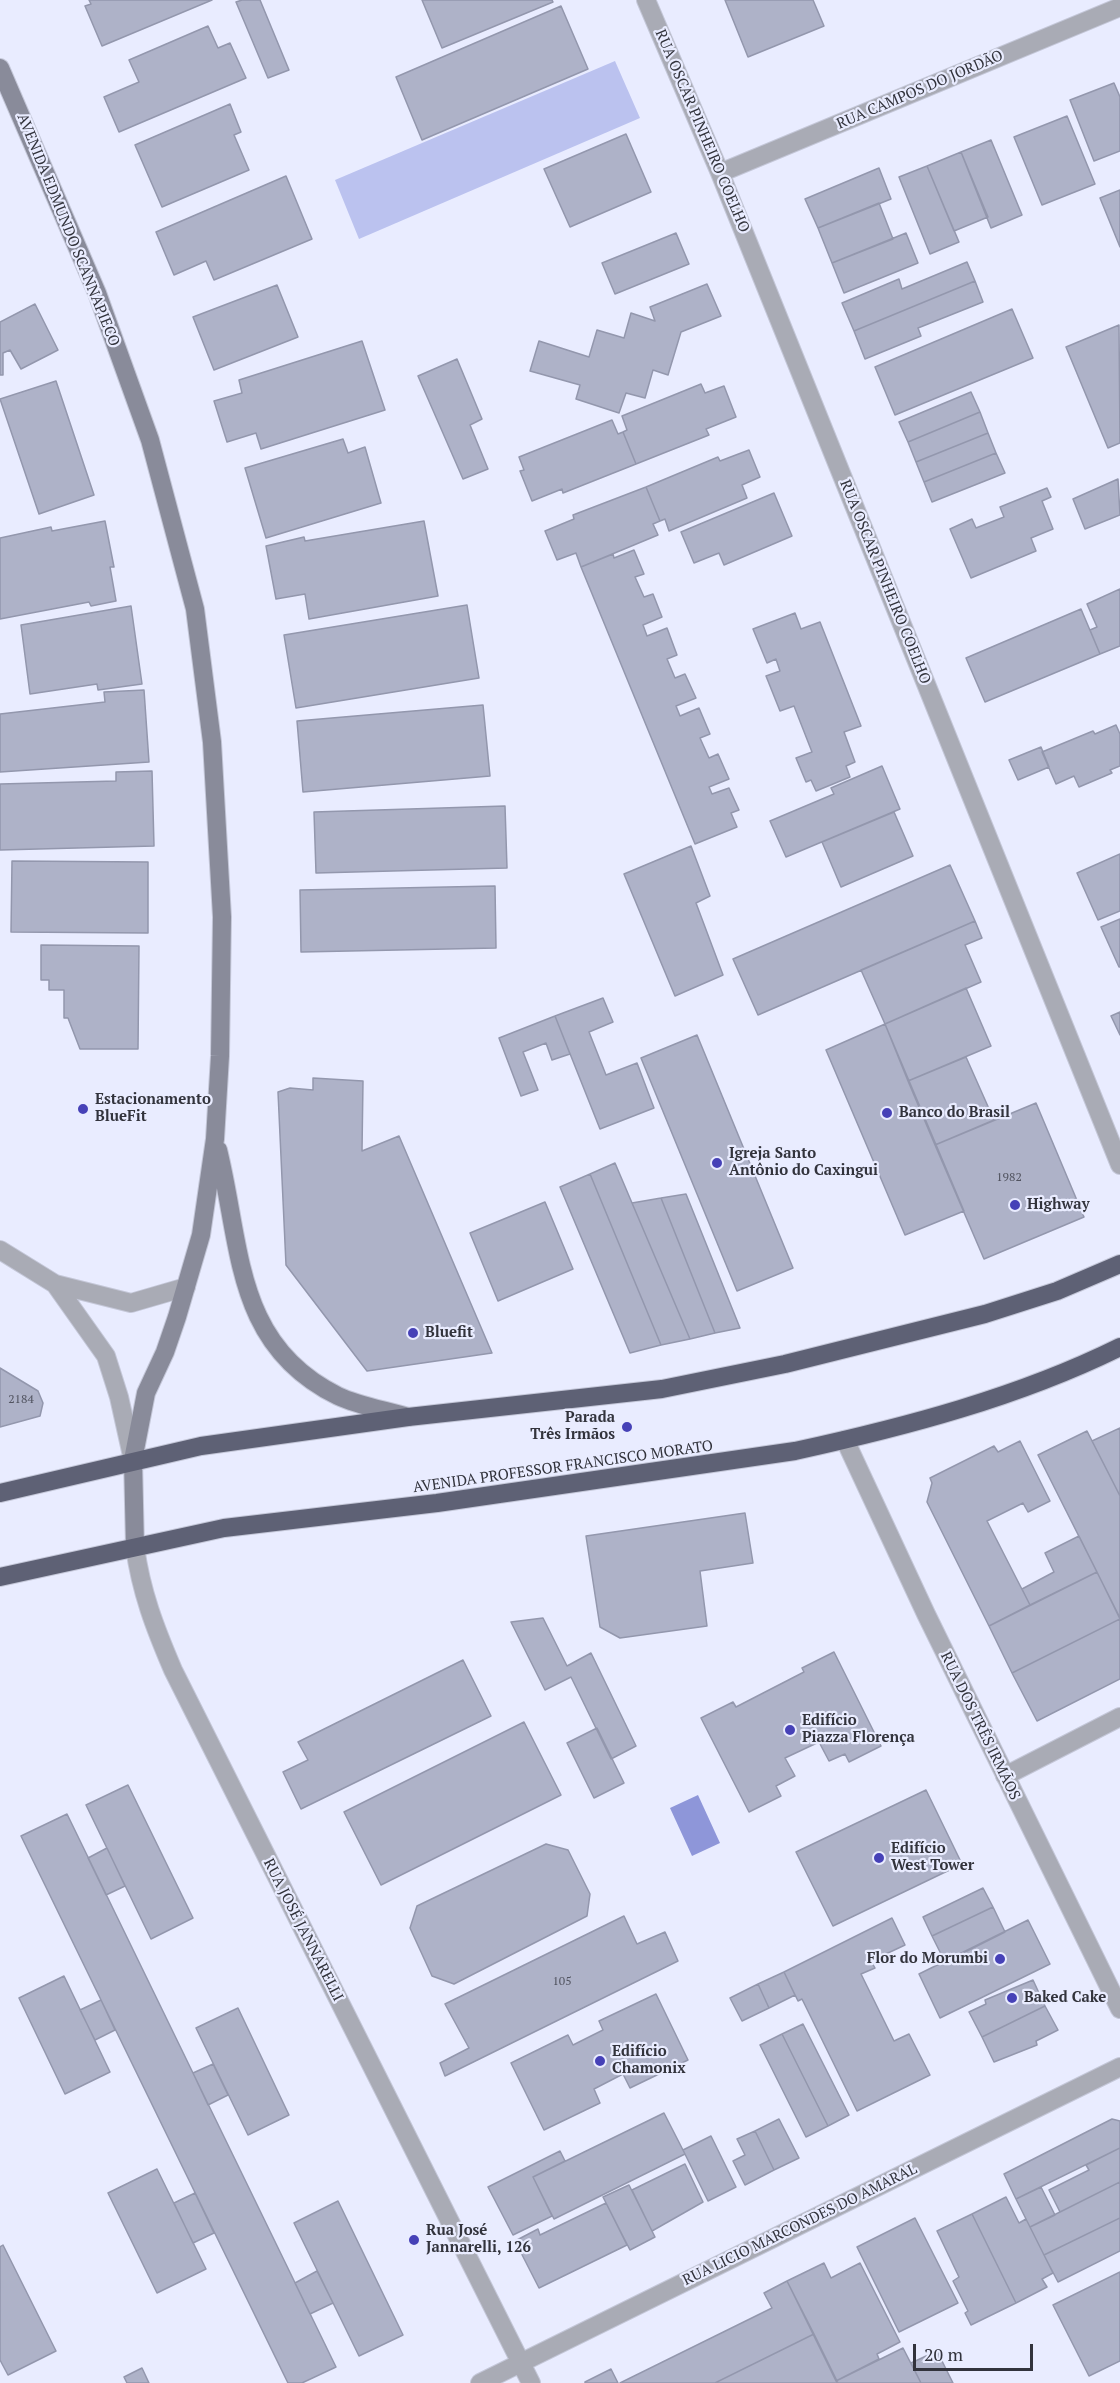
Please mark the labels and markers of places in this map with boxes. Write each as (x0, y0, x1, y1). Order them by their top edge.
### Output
place label: Estacionamento BlueFit (95, 1091, 211, 1126)
marker: Estacionamento BlueFit (76, 1102, 90, 1116)
place label: Banco do Brasil (899, 1104, 1010, 1122)
marker: Banco do Brasil (880, 1106, 894, 1120)
place label: Igreja Santo Antônio do Caxingui (729, 1145, 878, 1180)
marker: Igreja Santo Antônio do Caxingui (710, 1156, 724, 1170)
place label: Highway (1027, 1196, 1090, 1214)
marker: Highway (1008, 1198, 1022, 1212)
place label: Bluefit (425, 1324, 473, 1342)
marker: Bluefit (406, 1326, 420, 1340)
place label: Parada Três Irmãos (530, 1409, 615, 1444)
marker: Parada Três Irmãos (620, 1420, 634, 1434)
place label: Edifício Piazza Florença (802, 1712, 915, 1747)
marker: Edifício Piazza Florença (783, 1723, 797, 1737)
place label: Edifício West Tower (891, 1840, 974, 1875)
marker: Edifício West Tower (872, 1851, 886, 1865)
place label: Flor do Morumbi (867, 1950, 988, 1968)
marker: Flor do Morumbi (993, 1952, 1007, 1966)
place label: Baked Cake (1024, 1989, 1106, 2007)
marker: Baked Cake (1005, 1991, 1019, 2005)
place label: Edifício Chamonix (612, 2043, 686, 2078)
marker: Edifício Chamonix (593, 2054, 607, 2068)
place label: Rua José Jannarelli, 126 (426, 2222, 531, 2257)
marker: Rua José Jannarelli, 126 (407, 2233, 421, 2247)

